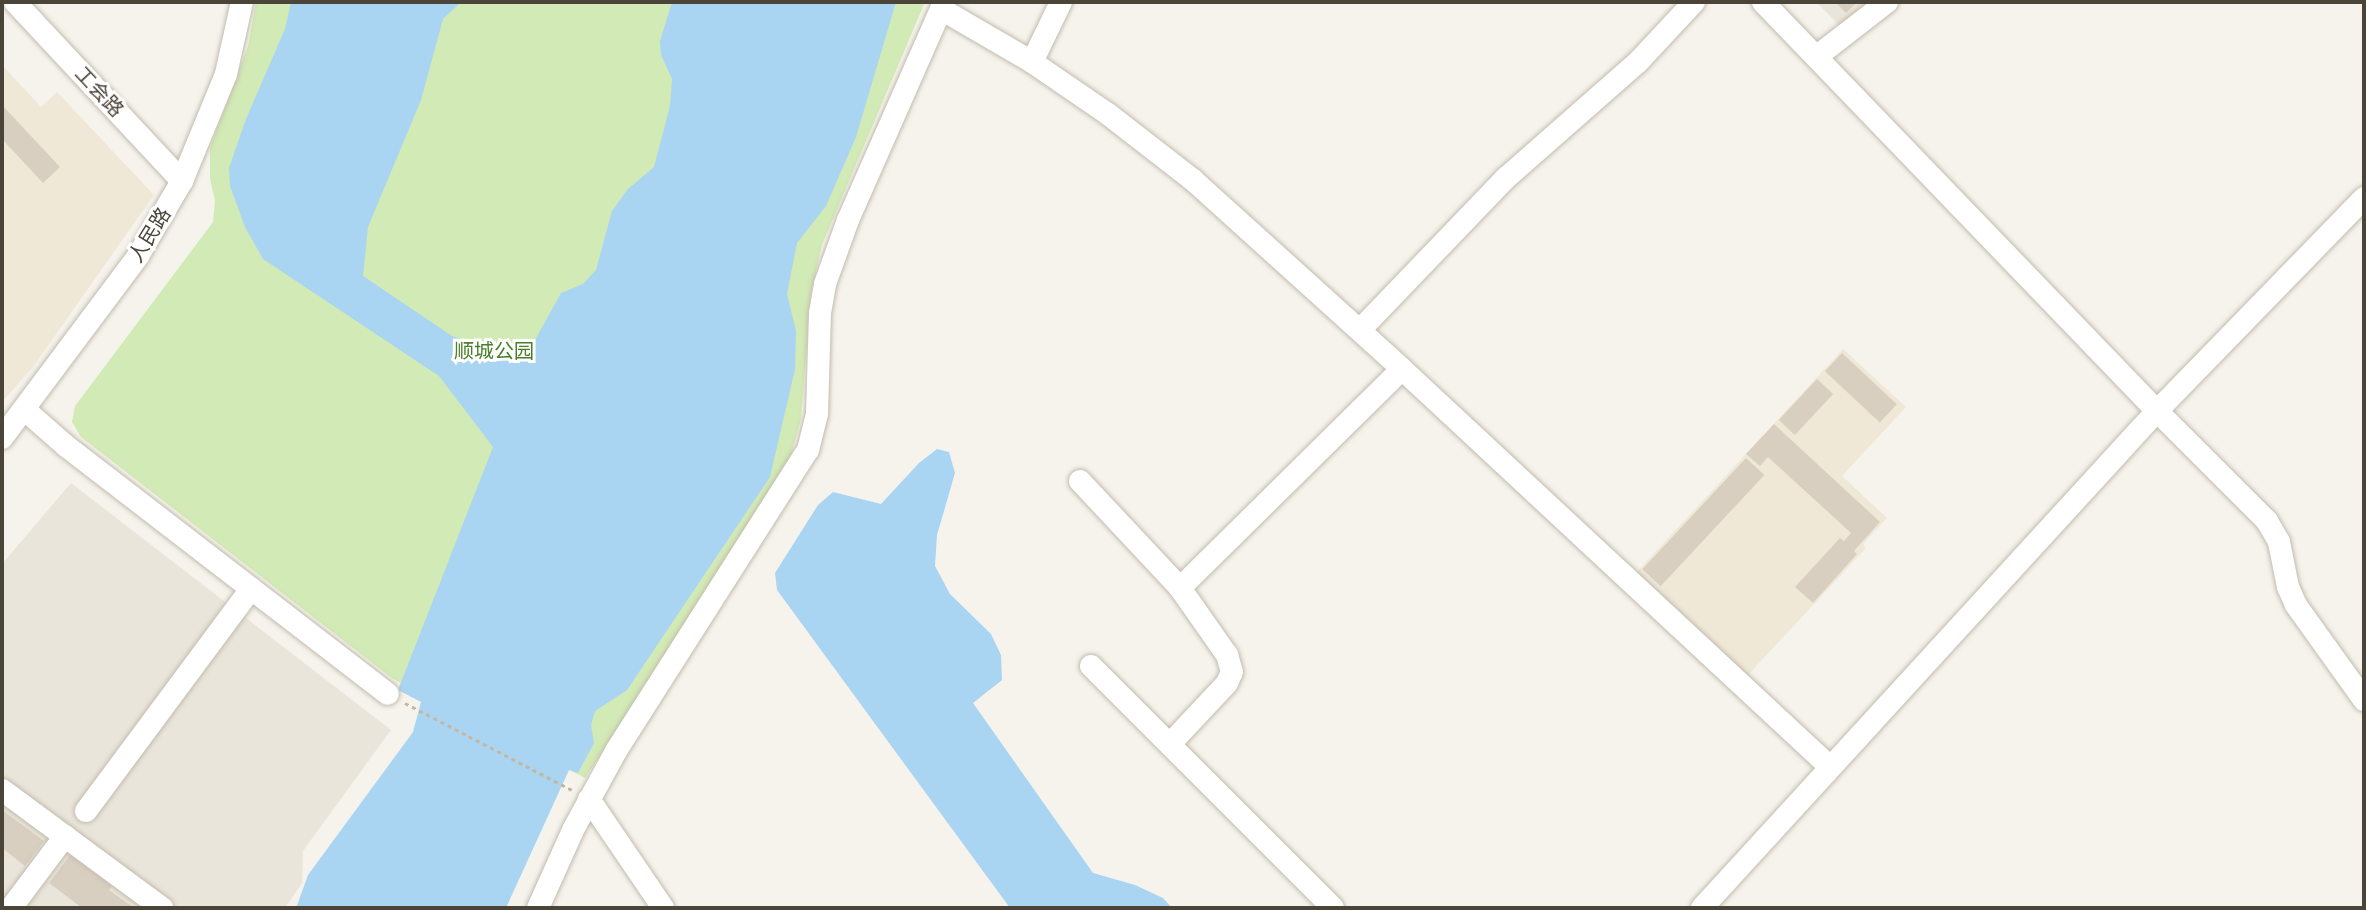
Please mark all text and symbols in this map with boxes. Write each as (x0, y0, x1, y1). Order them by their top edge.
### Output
street label: 工会路 (70, 62, 128, 122)
street label: 人民路 (124, 203, 176, 267)
park label: 顺城公园 (454, 339, 534, 363)

